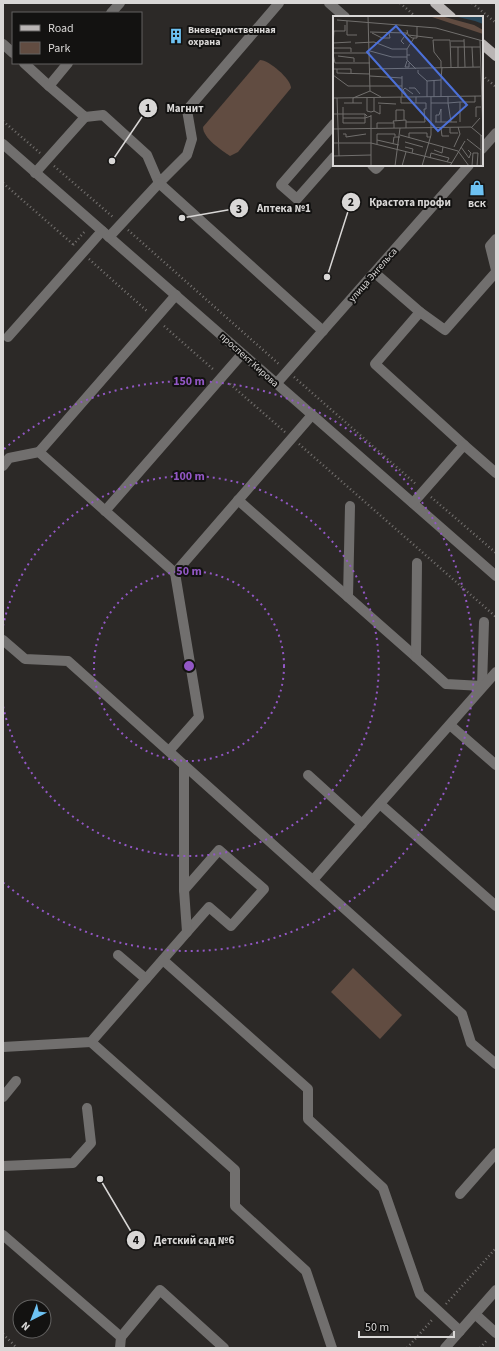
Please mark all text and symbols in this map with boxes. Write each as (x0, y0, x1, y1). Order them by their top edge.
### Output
legend (12, 12, 142, 64)
inset map (333, 16, 483, 166)
text: Road (48, 20, 74, 37)
place label: Вневедомственная охрана (188, 23, 276, 49)
building icon: Вневедомственная охрана (167, 27, 185, 45)
text: Park (48, 40, 70, 57)
callout: Магнит (138, 96, 211, 119)
text: 1 (145, 100, 151, 117)
text: Магнит (166, 101, 204, 116)
shop icon: ВСК (468, 179, 486, 197)
callout: Крастота профи (341, 190, 459, 213)
text: 2 (348, 194, 354, 211)
text: Крастота профи (369, 195, 451, 210)
callout: Аптека №1 (229, 197, 319, 220)
place label: ВСК (468, 197, 487, 211)
text: 3 (236, 201, 242, 218)
text: Аптека №1 (256, 201, 311, 216)
street label: улица Энгельса (345, 245, 401, 305)
street label: проспект Кирова (216, 330, 282, 390)
text: 150 m (173, 373, 205, 390)
text: 100 m (173, 468, 205, 485)
text: 50 m (176, 563, 202, 580)
centre of rings (182, 659, 196, 673)
callout: Детский сад №6 (126, 1228, 242, 1251)
text: 4 (133, 1232, 140, 1249)
text: Детский сад №6 (154, 1233, 234, 1248)
north arrow (12, 1299, 52, 1339)
scale bar (359, 1313, 454, 1339)
text: N (18, 1318, 33, 1334)
text: 50 m (365, 1319, 389, 1336)

